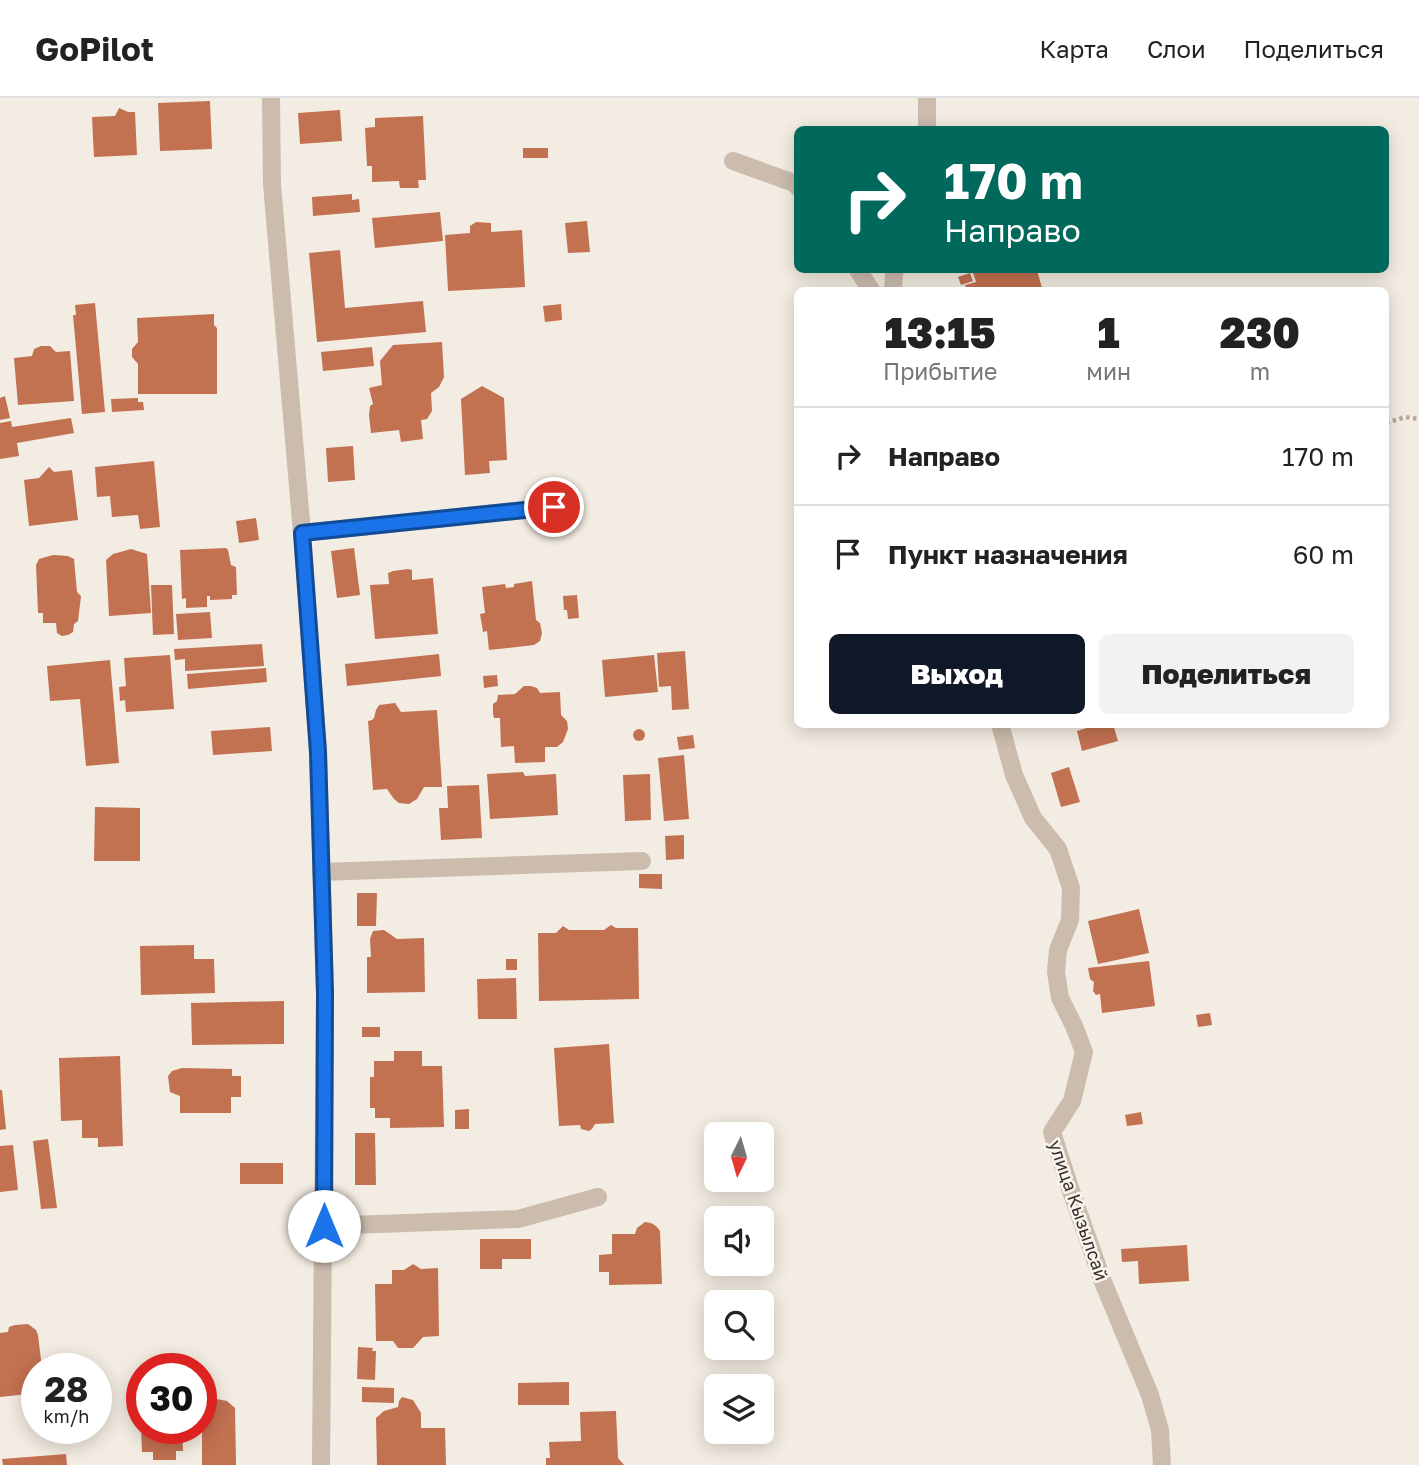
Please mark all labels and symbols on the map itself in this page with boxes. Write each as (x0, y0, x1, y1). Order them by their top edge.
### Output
pin (524, 477, 584, 537)
north arrow (704, 1122, 774, 1192)
street label: улица Кызылсай (1045, 1137, 1113, 1283)
position arrow (287, 1189, 361, 1263)
speed limit sign: 30 (126, 1353, 217, 1444)

